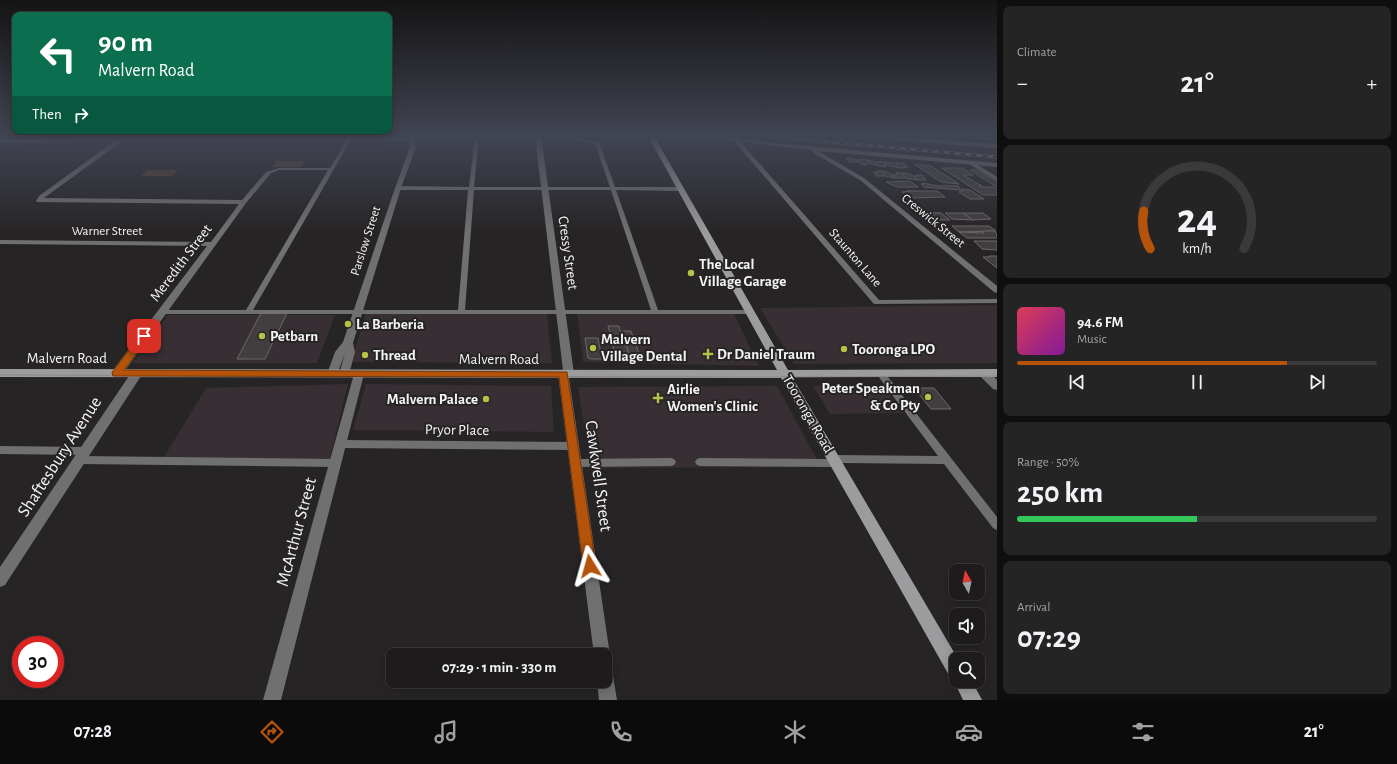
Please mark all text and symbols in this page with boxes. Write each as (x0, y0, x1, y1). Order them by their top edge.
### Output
icon: left (32, 28, 84, 80)
text: 90 m (98, 29, 153, 57)
text: Climate (1017, 46, 1056, 59)
text: Malvern Road (98, 62, 194, 80)
text: 21° (1180, 68, 1214, 98)
text: − (1017, 72, 1028, 94)
text: + (1366, 72, 1377, 94)
icon: right (70, 104, 92, 126)
text: Then (32, 107, 62, 122)
street label: Creswick Street (899, 192, 967, 250)
text: 24 (1177, 199, 1217, 240)
street label: Parslow Street (349, 205, 383, 277)
street label: Cressy Street (555, 215, 581, 291)
street label: Meredith Street (147, 222, 215, 304)
street label: Warner Street (72, 225, 142, 238)
street label: Staunton Lane (826, 226, 884, 290)
text: km/h (1182, 242, 1212, 256)
place label: The Local Village Garage (699, 257, 786, 289)
marker: The Local Village Garage (686, 268, 696, 278)
text: 94.6 FM (1077, 315, 1123, 330)
place label: La Barberia (356, 317, 424, 332)
pin (127, 319, 161, 353)
marker: La Barberia (343, 319, 353, 329)
icon: arrive (133, 325, 155, 347)
place label: Petbarn (270, 329, 318, 344)
marker: Petbarn (257, 331, 267, 341)
place label: Malvern Village Dental (601, 332, 687, 364)
text: Music (1077, 333, 1107, 346)
place label: Tooronga LPO (852, 342, 935, 357)
marker: Malvern Village Dental (588, 343, 598, 353)
marker: Tooronga LPO (839, 344, 849, 354)
place label: Dr Daniel Traum (717, 347, 815, 362)
place label: Thread (373, 348, 416, 363)
marker: Dr Daniel Traum (702, 348, 714, 360)
marker: Thread (360, 350, 370, 360)
street label: Malvern Road (27, 351, 107, 366)
street label: Malvern Road (459, 352, 539, 367)
icon: previous (1066, 371, 1088, 393)
icon: pause (1186, 371, 1208, 393)
icon: next (1306, 371, 1328, 393)
street label: Tooronga Road (780, 373, 836, 456)
place label: Peter Speakman & Co Pty (821, 381, 920, 413)
place label: Airlie Women's Clinic (667, 382, 758, 414)
place label: Malvern Palace (387, 392, 478, 407)
marker: Airlie Women's Clinic (652, 392, 664, 404)
marker: Peter Speakman & Co Pty (923, 392, 933, 402)
street label: Shaftesbury Avenue (15, 394, 105, 520)
marker: Malvern Palace (481, 394, 491, 404)
street label: Cawkwell Street (581, 419, 615, 533)
street label: Pryor Place (425, 422, 489, 438)
text: Range · 50% (1017, 456, 1079, 469)
street label: McArthur Street (274, 475, 320, 588)
text: 250 km (1017, 478, 1103, 508)
position arrow (569, 545, 611, 587)
north arrow (949, 564, 985, 600)
map controls (949, 564, 985, 688)
text: Arrival (1017, 601, 1050, 614)
button: sound (949, 608, 985, 644)
text: 07:29 (1017, 623, 1081, 653)
speed limit sign: 30 (12, 636, 64, 688)
button: search (949, 652, 985, 688)
text: 07:29 · 1 min · 330 m (442, 660, 556, 675)
icon: directions (258, 718, 286, 746)
icon: music (432, 718, 460, 746)
icon: phone (607, 718, 635, 746)
icon: climate (781, 718, 809, 746)
icon: car (955, 718, 983, 746)
icon: filters (1129, 718, 1157, 746)
text: 07:28 (73, 723, 112, 741)
text: 21° (1304, 723, 1324, 741)

